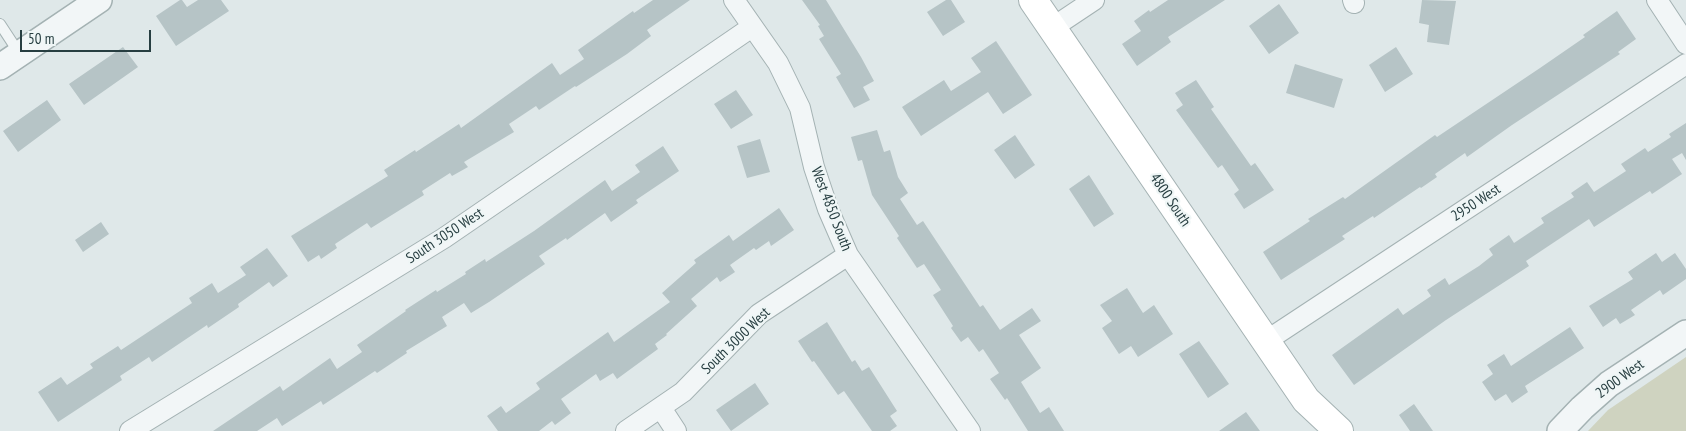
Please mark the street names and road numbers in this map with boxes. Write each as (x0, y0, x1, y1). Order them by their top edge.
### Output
street label: West 4850 South (807, 164, 855, 254)
street label: 4800 South (1146, 170, 1194, 230)
street label: 2950 West (1448, 180, 1504, 226)
street label: South 3050 West (403, 204, 487, 268)
street label: South 3000 West (698, 304, 774, 378)
street label: 2900 West (1592, 356, 1648, 402)

